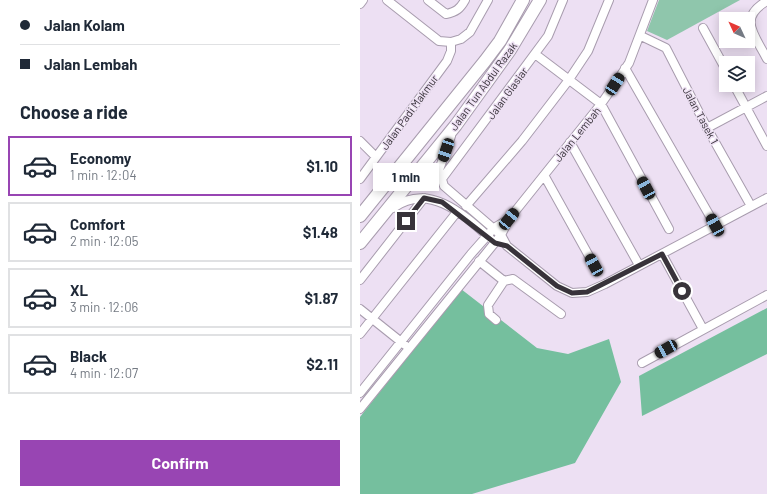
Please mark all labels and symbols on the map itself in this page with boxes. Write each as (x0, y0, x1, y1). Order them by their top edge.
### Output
north arrow (719, 12, 755, 48)
street label: Jalan Tun Abdul Razak (447, 39, 520, 133)
street label: Jalan Glasiar (484, 65, 530, 121)
car (603, 71, 627, 97)
street label: Jalan Padi Makmur (377, 72, 441, 152)
street label: Jalan Tasek 1 (681, 84, 721, 146)
street label: Jalan Lembah (551, 104, 603, 164)
car (436, 137, 456, 163)
callout: 1 min (373, 163, 439, 191)
car (635, 175, 657, 201)
car (497, 206, 521, 232)
route end (397, 212, 415, 230)
car (704, 212, 726, 238)
car (583, 252, 605, 278)
route start (673, 282, 691, 300)
car (653, 338, 679, 360)

